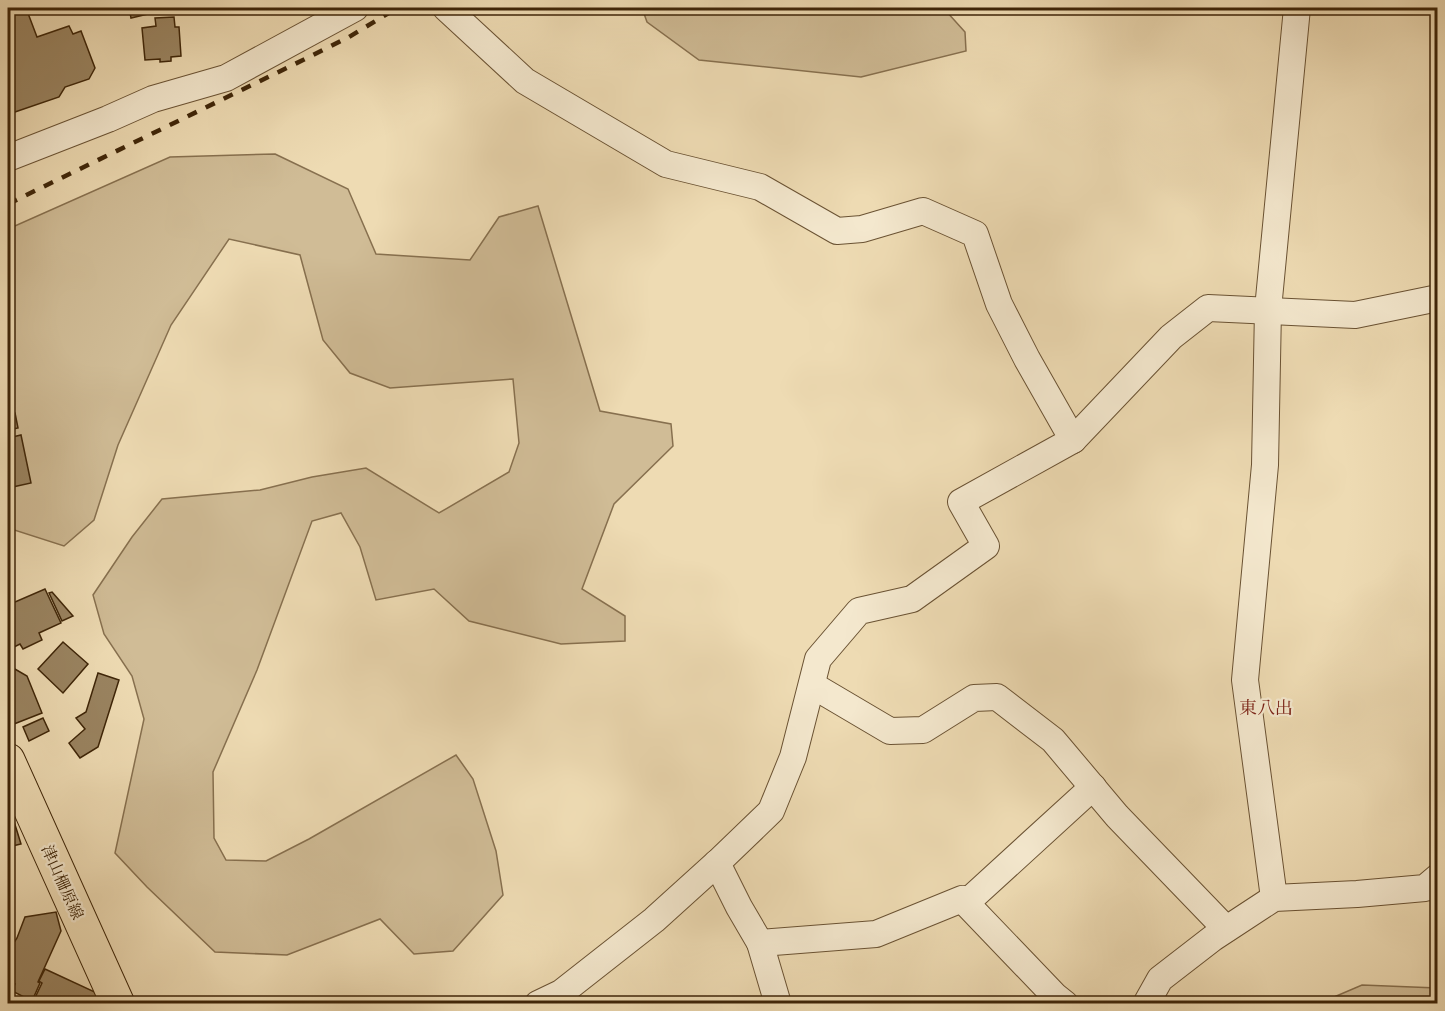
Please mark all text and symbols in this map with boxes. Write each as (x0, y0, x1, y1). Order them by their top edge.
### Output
district label: 東八出 (1239, 697, 1293, 719)
street label: 津山柵原線 (38, 841, 88, 923)

